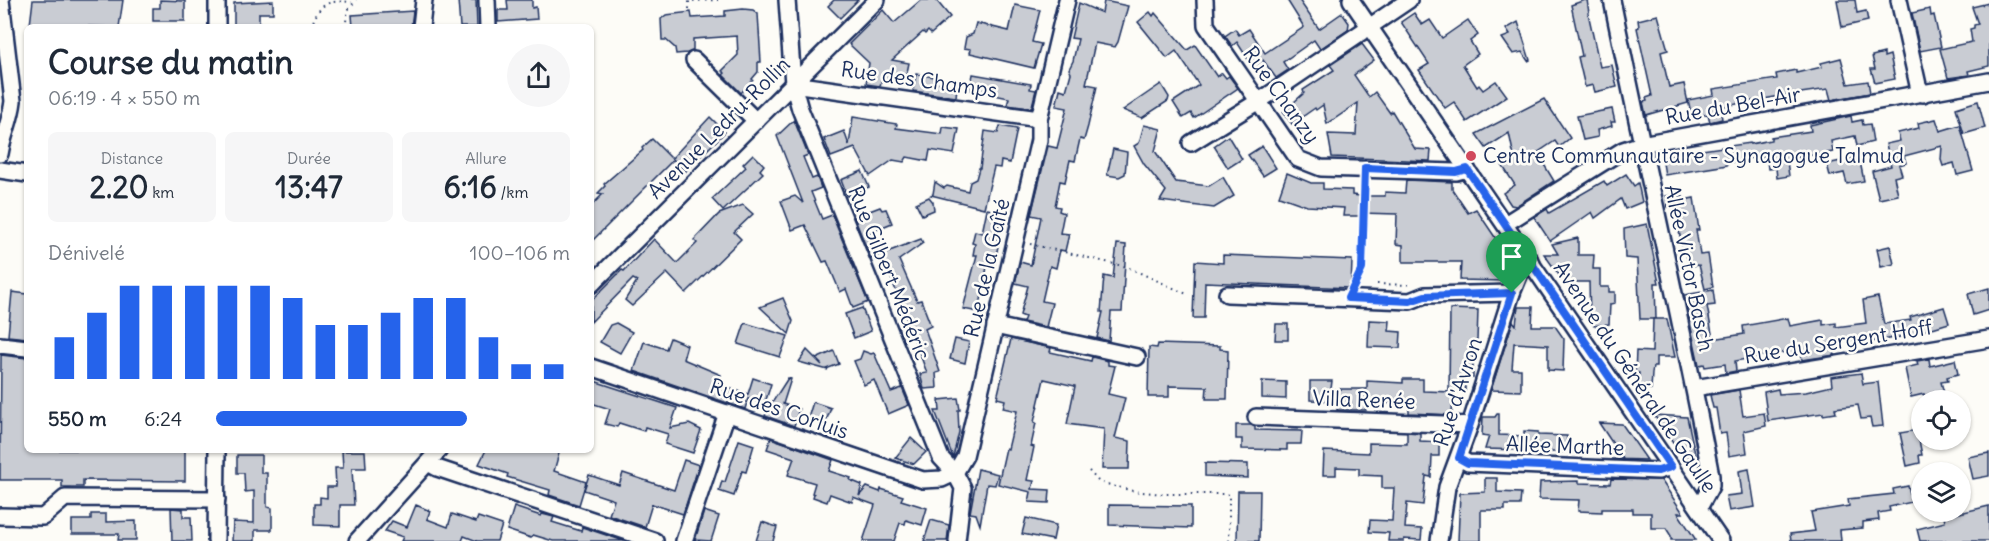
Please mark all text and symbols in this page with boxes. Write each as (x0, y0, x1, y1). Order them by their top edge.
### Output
text: Course du matin (48, 41, 293, 83)
street label: Rue Chanzy (1237, 41, 1326, 149)
button: share (507, 44, 570, 107)
street label: Avenue Ledru-Rollin (642, 51, 796, 205)
street label: Rue des Champs (839, 55, 999, 104)
street label: Rue du Bel-Air (1663, 80, 1803, 131)
text: 06:19 · 4 × 550 m (48, 85, 200, 110)
place label: Centre Communautaire - Synagogue Talmud (1483, 142, 1904, 169)
text: Distance (101, 148, 163, 168)
text: Durée (287, 148, 331, 168)
text: Allure (465, 148, 507, 168)
marker: Centre Communautaire - Synagogue Talmud (1464, 149, 1478, 163)
text: 2.20 (90, 168, 148, 206)
text: 13:47 (275, 168, 343, 206)
text: 6:16 (443, 168, 497, 206)
text: km (148, 182, 174, 202)
text: /km (497, 182, 529, 202)
street label: Rue Gilbert Médéric (842, 182, 937, 364)
street label: Allée Victor Basch (1659, 182, 1720, 354)
street label: Rue de la Gaîté (957, 196, 1016, 340)
pin (1486, 231, 1537, 293)
text: Dénivelé (48, 240, 125, 265)
text: 100–106 m (469, 240, 570, 265)
icon: arrive (1495, 240, 1528, 273)
street label: Avenue du Général de Gaulle (1548, 256, 1723, 498)
street label: Rue du Sergent Hoff (1742, 313, 1935, 370)
street label: Rue d'Avron (1427, 334, 1488, 450)
street label: Rue des Corluis (706, 372, 852, 445)
street label: Villa Renée (1312, 384, 1416, 415)
map controls (1911, 390, 1971, 522)
button: locate (1911, 390, 1971, 450)
text: 550 m (48, 406, 106, 431)
text: 6:24 (144, 406, 182, 431)
street label: Allée Marthe (1505, 430, 1625, 461)
button: layers (1911, 462, 1971, 522)

